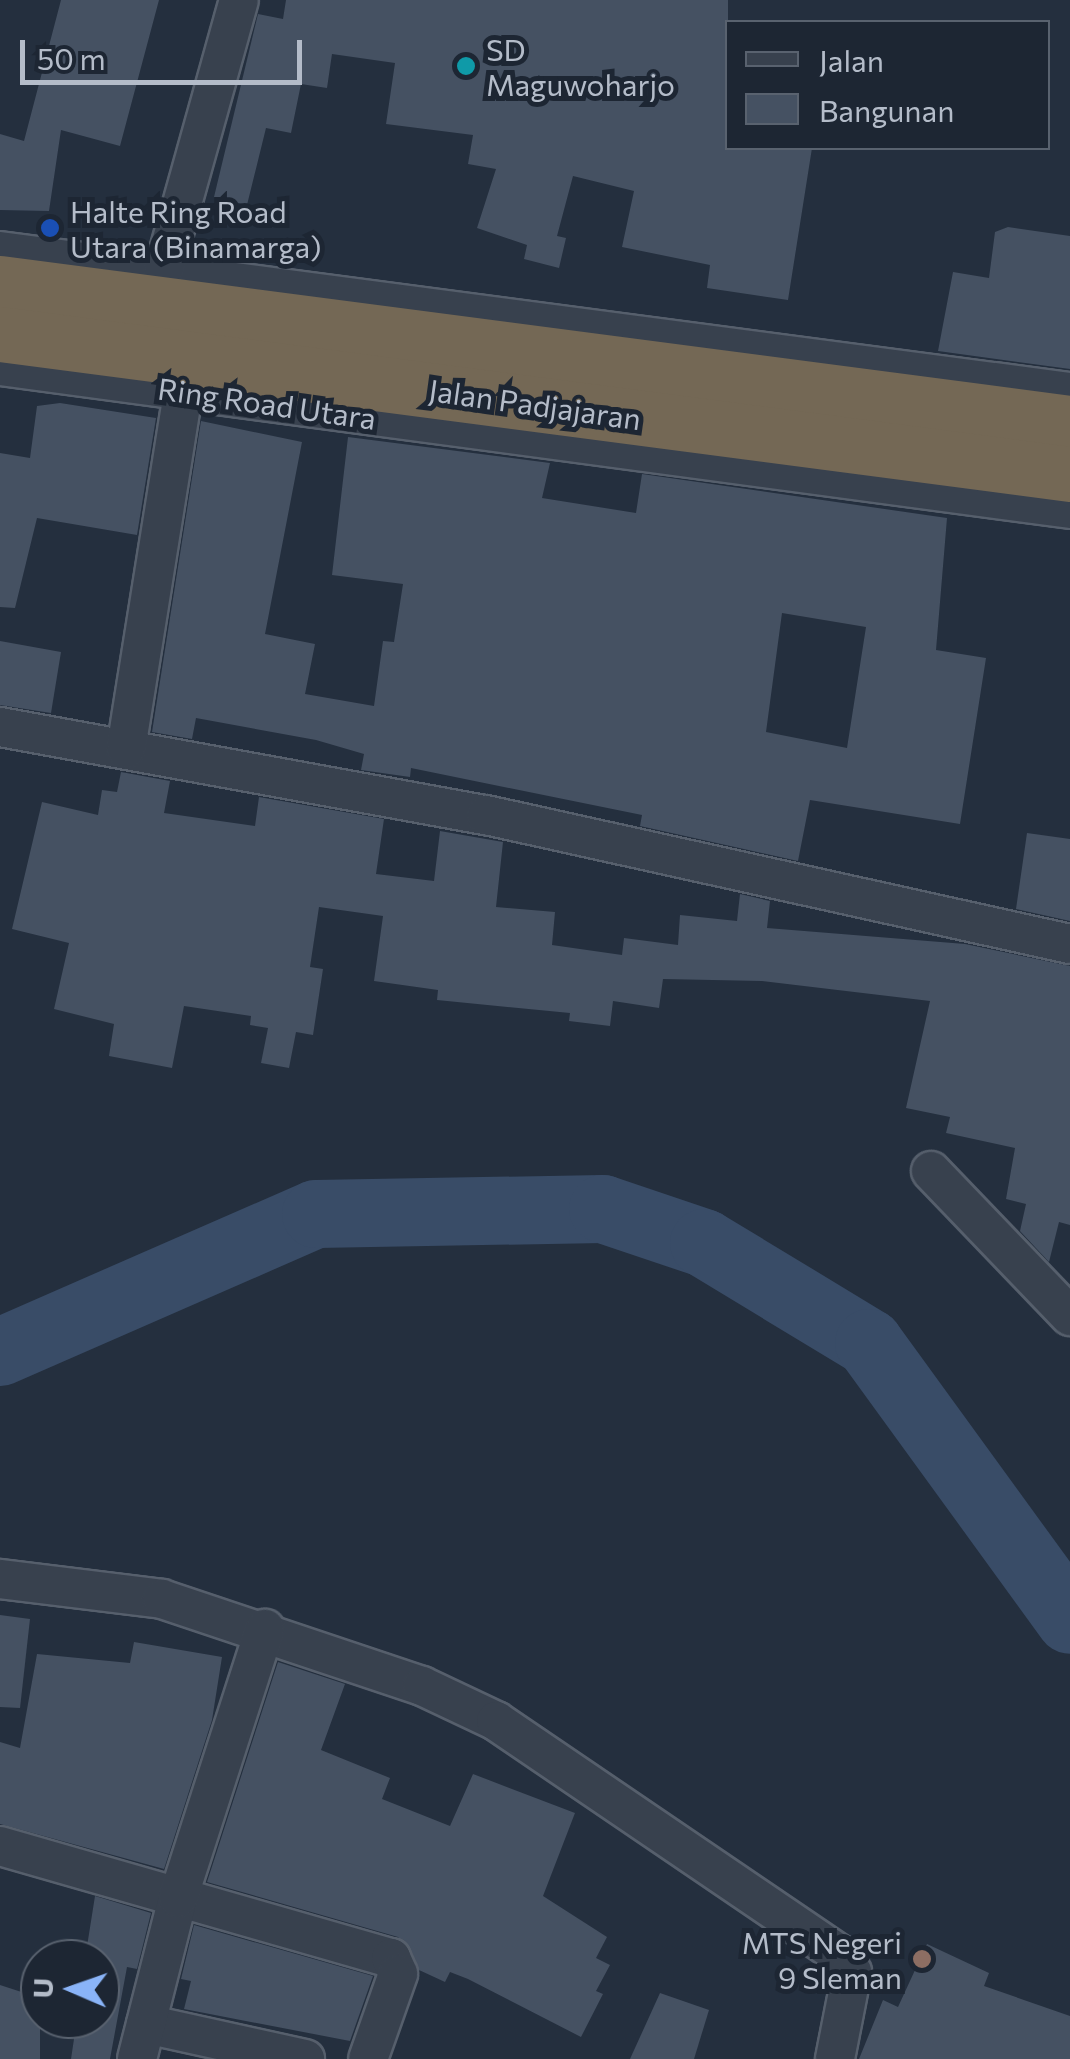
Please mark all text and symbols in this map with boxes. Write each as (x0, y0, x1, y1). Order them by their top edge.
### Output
scale bar (25, 20, 308, 82)
legend (725, 20, 1050, 150)
place label: SD Maguwoharjo (486, 31, 675, 102)
text: 50 m (37, 39, 106, 76)
text: Jalan (819, 41, 884, 78)
marker: SD Maguwoharjo (455, 55, 477, 77)
text: Bangunan (819, 91, 954, 128)
place label: Halte Ring Road Utara (Binamarga) (70, 193, 322, 264)
marker: Halte Ring Road Utara (Binamarga) (39, 217, 61, 239)
street label: Ring Road Utara (156, 370, 378, 436)
street label: Jalan Padjajaran (427, 371, 643, 437)
place label: MTS Negeri 9 Sleman (742, 1924, 902, 1994)
north arrow (20, 1939, 120, 2039)
marker: MTS Negeri 9 Sleman (911, 1948, 933, 1970)
text: U (25, 1977, 59, 1999)

